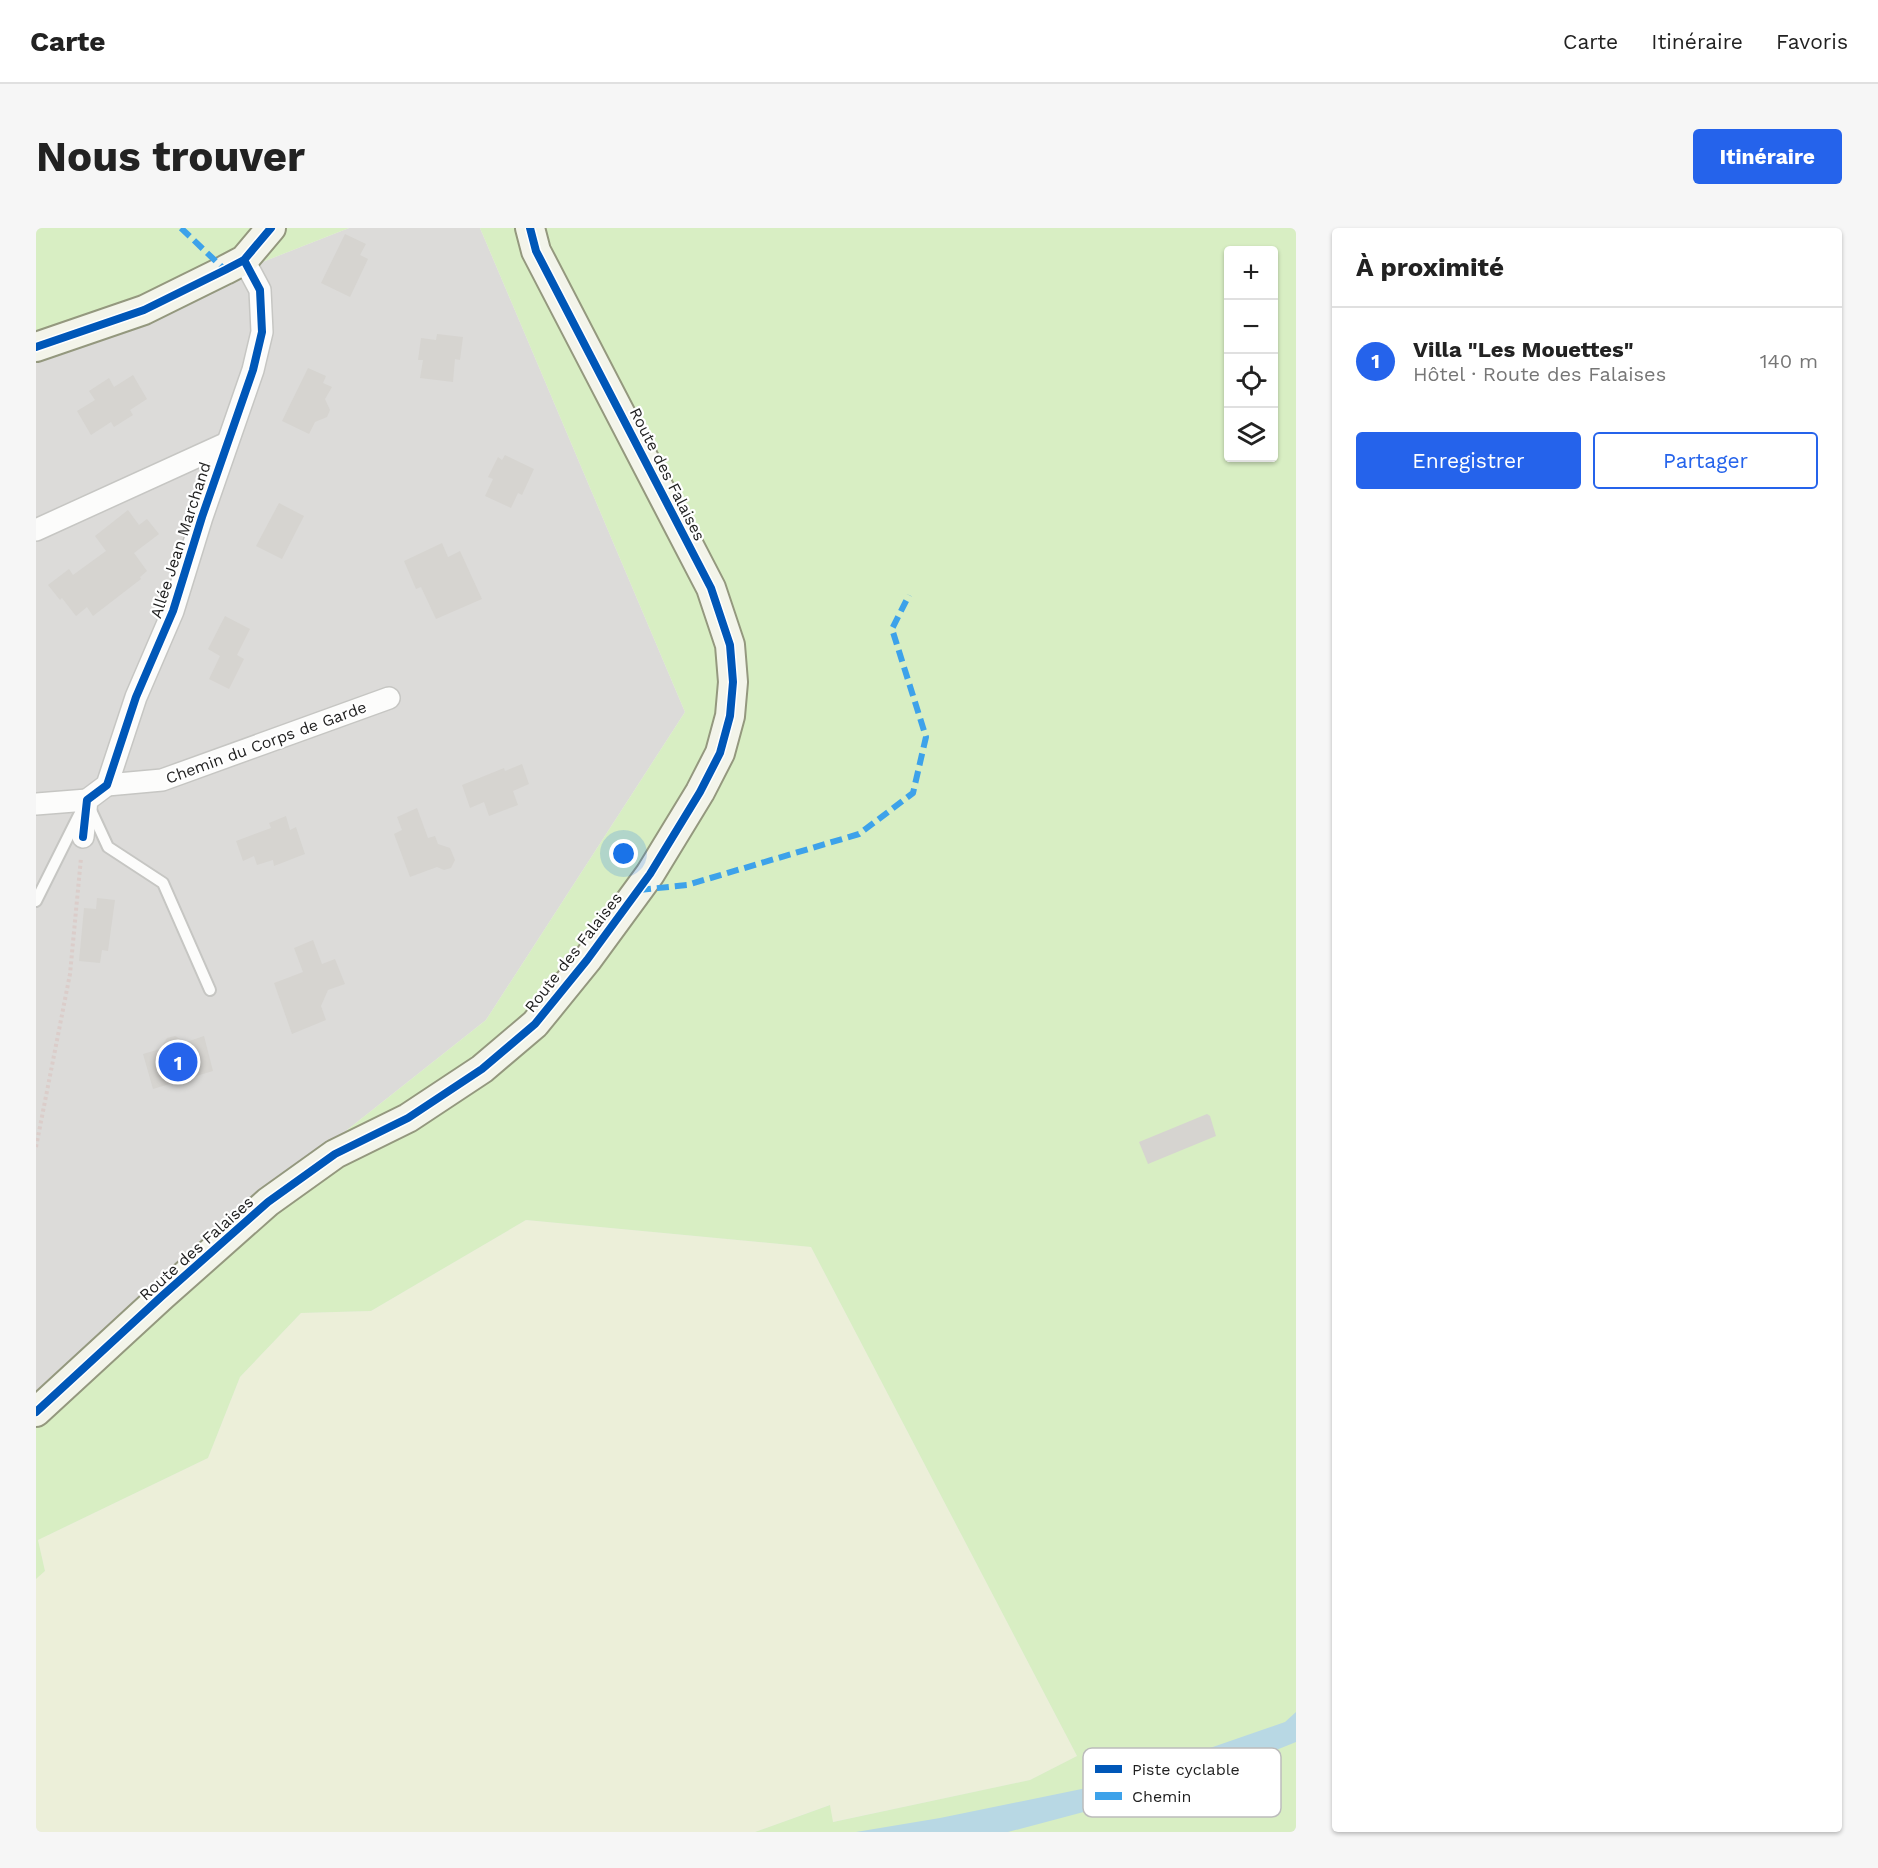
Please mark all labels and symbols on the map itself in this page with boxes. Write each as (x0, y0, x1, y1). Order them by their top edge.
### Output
street label: Route des Falaises (626, 405, 709, 544)
street label: Allée Jean Marchand (146, 460, 215, 621)
street label: Chemin du Corps de Garde (163, 697, 369, 788)
your location (609, 839, 638, 868)
street label: Route des Falaises (521, 889, 626, 1016)
pin: 1 (158, 1040, 198, 1084)
street label: Route des Falaises (135, 1192, 257, 1305)
legend (1083, 1748, 1281, 1817)
text: Piste cyclable (1132, 1760, 1240, 1779)
text: Chemin (1132, 1787, 1192, 1806)

